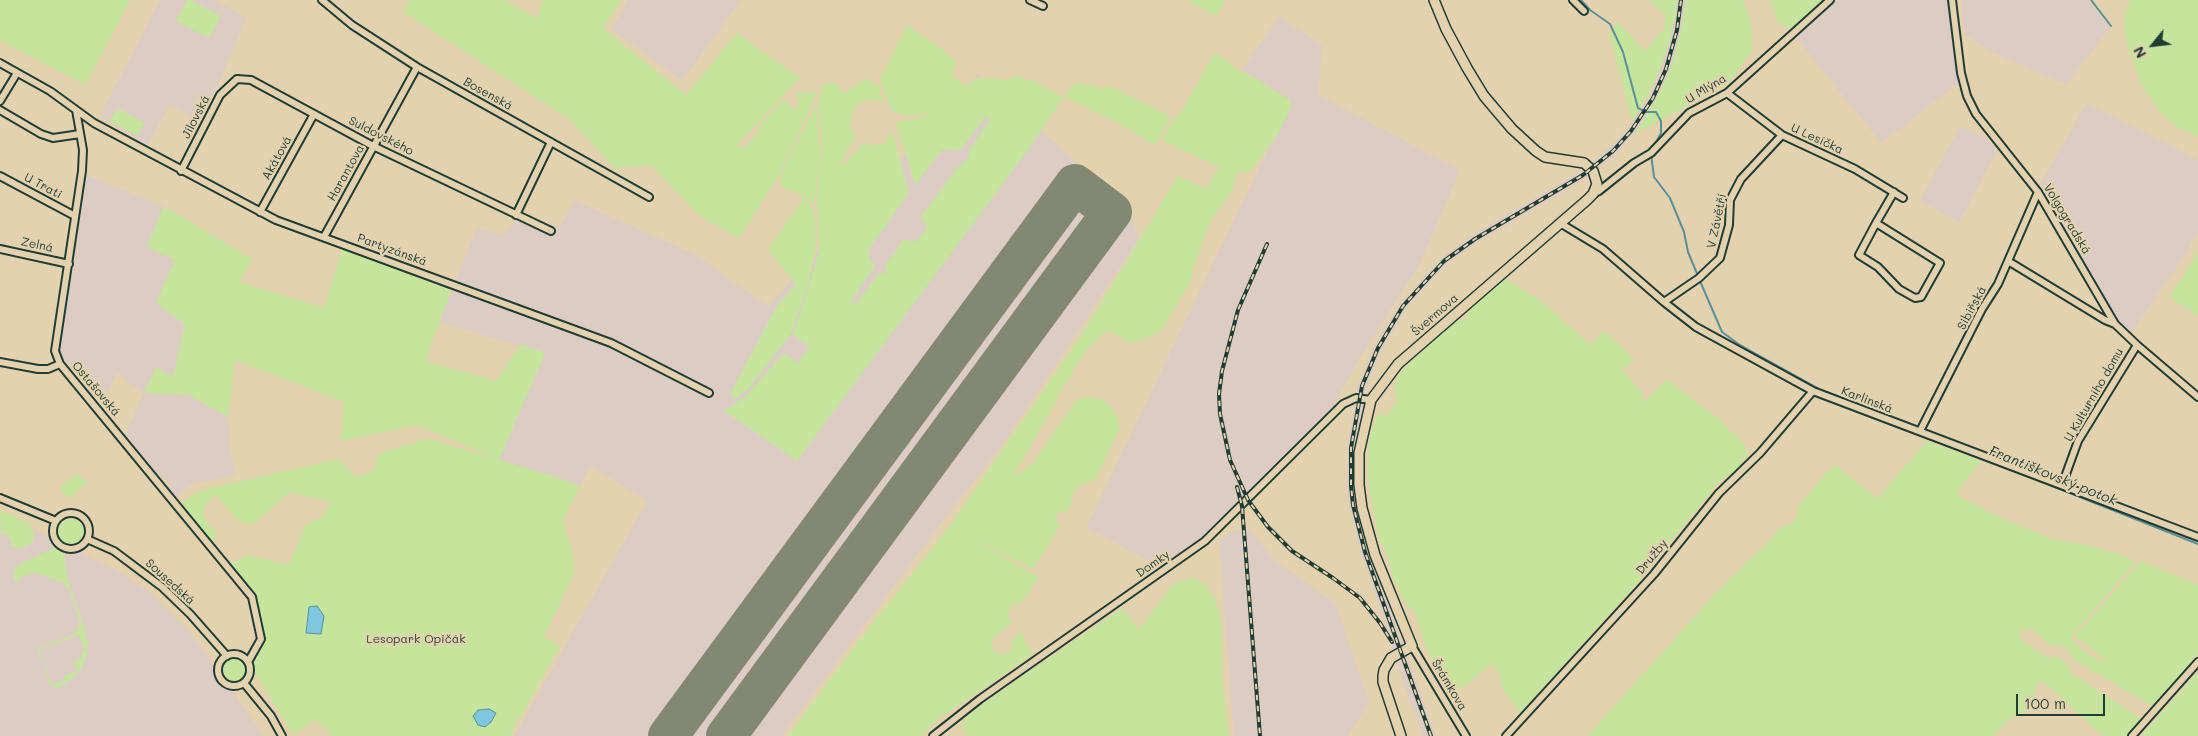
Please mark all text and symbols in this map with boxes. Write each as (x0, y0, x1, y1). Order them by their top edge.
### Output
north arrow (2128, 20, 2178, 70)
text: N (2129, 43, 2150, 62)
street label: U Mlýna (1683, 71, 1729, 107)
street label: Bosenská (461, 75, 515, 113)
street label: Jílovská (179, 93, 213, 141)
street label: Suldovského (346, 113, 416, 159)
street label: U Lesíčka (1789, 121, 1845, 157)
street label: Akátová (259, 134, 295, 182)
street label: Harantova (325, 142, 367, 204)
street label: U Trati (22, 170, 64, 202)
street label: Volgogradská (2040, 181, 2094, 257)
street label: V Závětří (1704, 192, 1730, 250)
street label: Partyzánská (355, 231, 429, 269)
street label: Zelná (20, 235, 54, 255)
street label: Sibiřská (1955, 284, 1989, 332)
street label: Švermova (1409, 291, 1461, 339)
street label: U Kulturního domu (2061, 346, 2127, 444)
street label: Ostašovská (69, 359, 123, 419)
street label: Karlinská (1839, 384, 1895, 416)
water label: Františkovský potok (1987, 443, 2119, 509)
street label: Družby (1633, 537, 1671, 577)
street label: Domky (1133, 547, 1173, 581)
street label: Sousedská (143, 556, 197, 608)
park label: Lesopark Opičák (366, 632, 466, 646)
street label: Šrámkova (1428, 657, 1470, 713)
scale bar (2018, 684, 2107, 716)
text: 100 m (2024, 693, 2066, 713)

